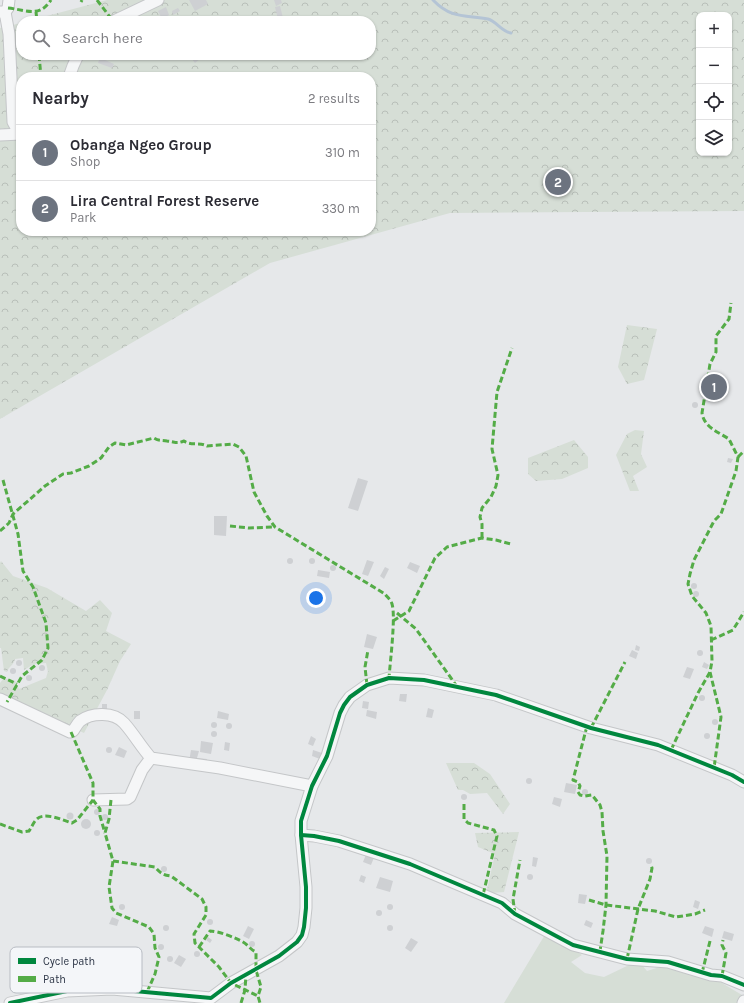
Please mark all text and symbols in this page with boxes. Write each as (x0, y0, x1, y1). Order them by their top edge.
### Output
map controls (696, 12, 732, 156)
button: + (696, 12, 732, 48)
search box (16, 16, 376, 60)
icon: search (30, 27, 52, 49)
text: Search here (62, 29, 143, 47)
button: − (696, 48, 732, 84)
button: locate (696, 84, 732, 120)
text: Nearby (32, 88, 89, 108)
text: 2 results (308, 91, 360, 106)
button: layers (696, 120, 732, 156)
text: Obanga Ngeo Group (70, 136, 212, 154)
text: 1 (43, 145, 47, 160)
text: 310 m (325, 145, 360, 160)
text: Shop (70, 154, 100, 169)
pin: 2 (545, 167, 571, 197)
text: Lira Central Forest Reserve (70, 192, 259, 210)
text: 2 (41, 201, 49, 216)
text: 330 m (322, 201, 360, 216)
text: Park (70, 210, 96, 225)
pin: 1 (701, 372, 727, 402)
your location (306, 588, 326, 608)
legend (10, 947, 142, 993)
text: Cycle path (43, 955, 95, 968)
text: Path (43, 973, 66, 986)

